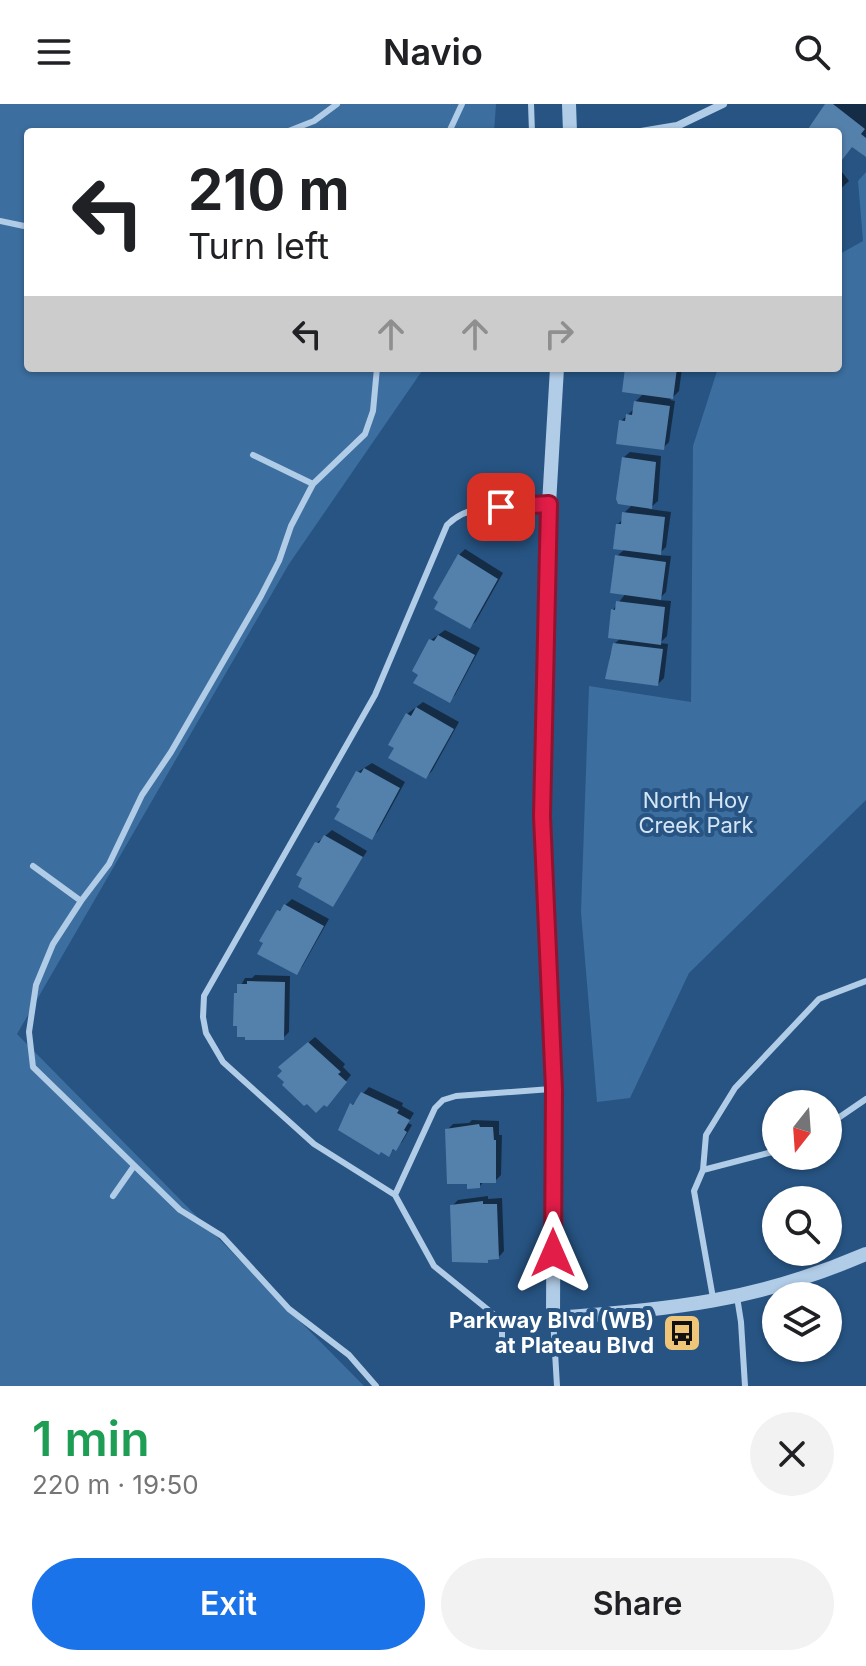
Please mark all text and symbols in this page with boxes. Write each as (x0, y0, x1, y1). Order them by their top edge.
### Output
icon: menu (32, 30, 76, 74)
text: Navio (383, 30, 483, 74)
icon: search (790, 30, 834, 74)
text: 210 m (188, 156, 350, 224)
icon: left (56, 160, 160, 264)
text: Turn left (188, 224, 329, 268)
icon: left (285, 312, 329, 356)
icon: ahead (369, 312, 413, 356)
icon: ahead (453, 312, 497, 356)
icon: right (537, 312, 581, 356)
pin (467, 473, 535, 541)
icon: arrive (479, 485, 523, 529)
park label: North Hoy Creek Park (638, 787, 754, 838)
north arrow (762, 1090, 842, 1170)
map controls (762, 1090, 842, 1362)
button: search (762, 1186, 842, 1266)
position arrow (511, 1211, 595, 1295)
button: layers (762, 1282, 842, 1362)
place label: Parkway Blvd (WB) at Plateau Blvd (449, 1307, 654, 1358)
bus stop icon: Parkway Blvd (WB) at Plateau Blvd (661, 1312, 703, 1354)
text: 1 min (32, 1409, 150, 1468)
button: close (750, 1412, 834, 1496)
text: 220 m · 19:50 (32, 1469, 199, 1500)
button: Exit (32, 1558, 425, 1650)
button: Share (441, 1558, 834, 1650)

